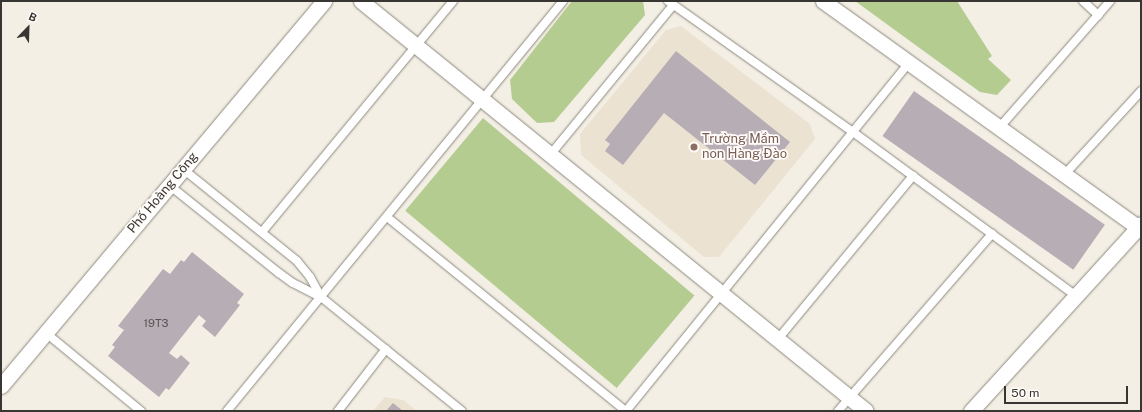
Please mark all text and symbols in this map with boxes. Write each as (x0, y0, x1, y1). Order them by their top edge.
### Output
north arrow (8, 8, 48, 48)
text: B (27, 10, 38, 24)
place label: Trường Mầm non Hàng Đào (702, 132, 787, 163)
marker: Trường Mầm non Hàng Đào (689, 142, 699, 152)
street label: Phố Hoàng Công (124, 149, 202, 237)
house number: 19T3 (144, 316, 168, 330)
scale bar (1006, 378, 1130, 404)
text: 50 m (1011, 386, 1039, 400)

